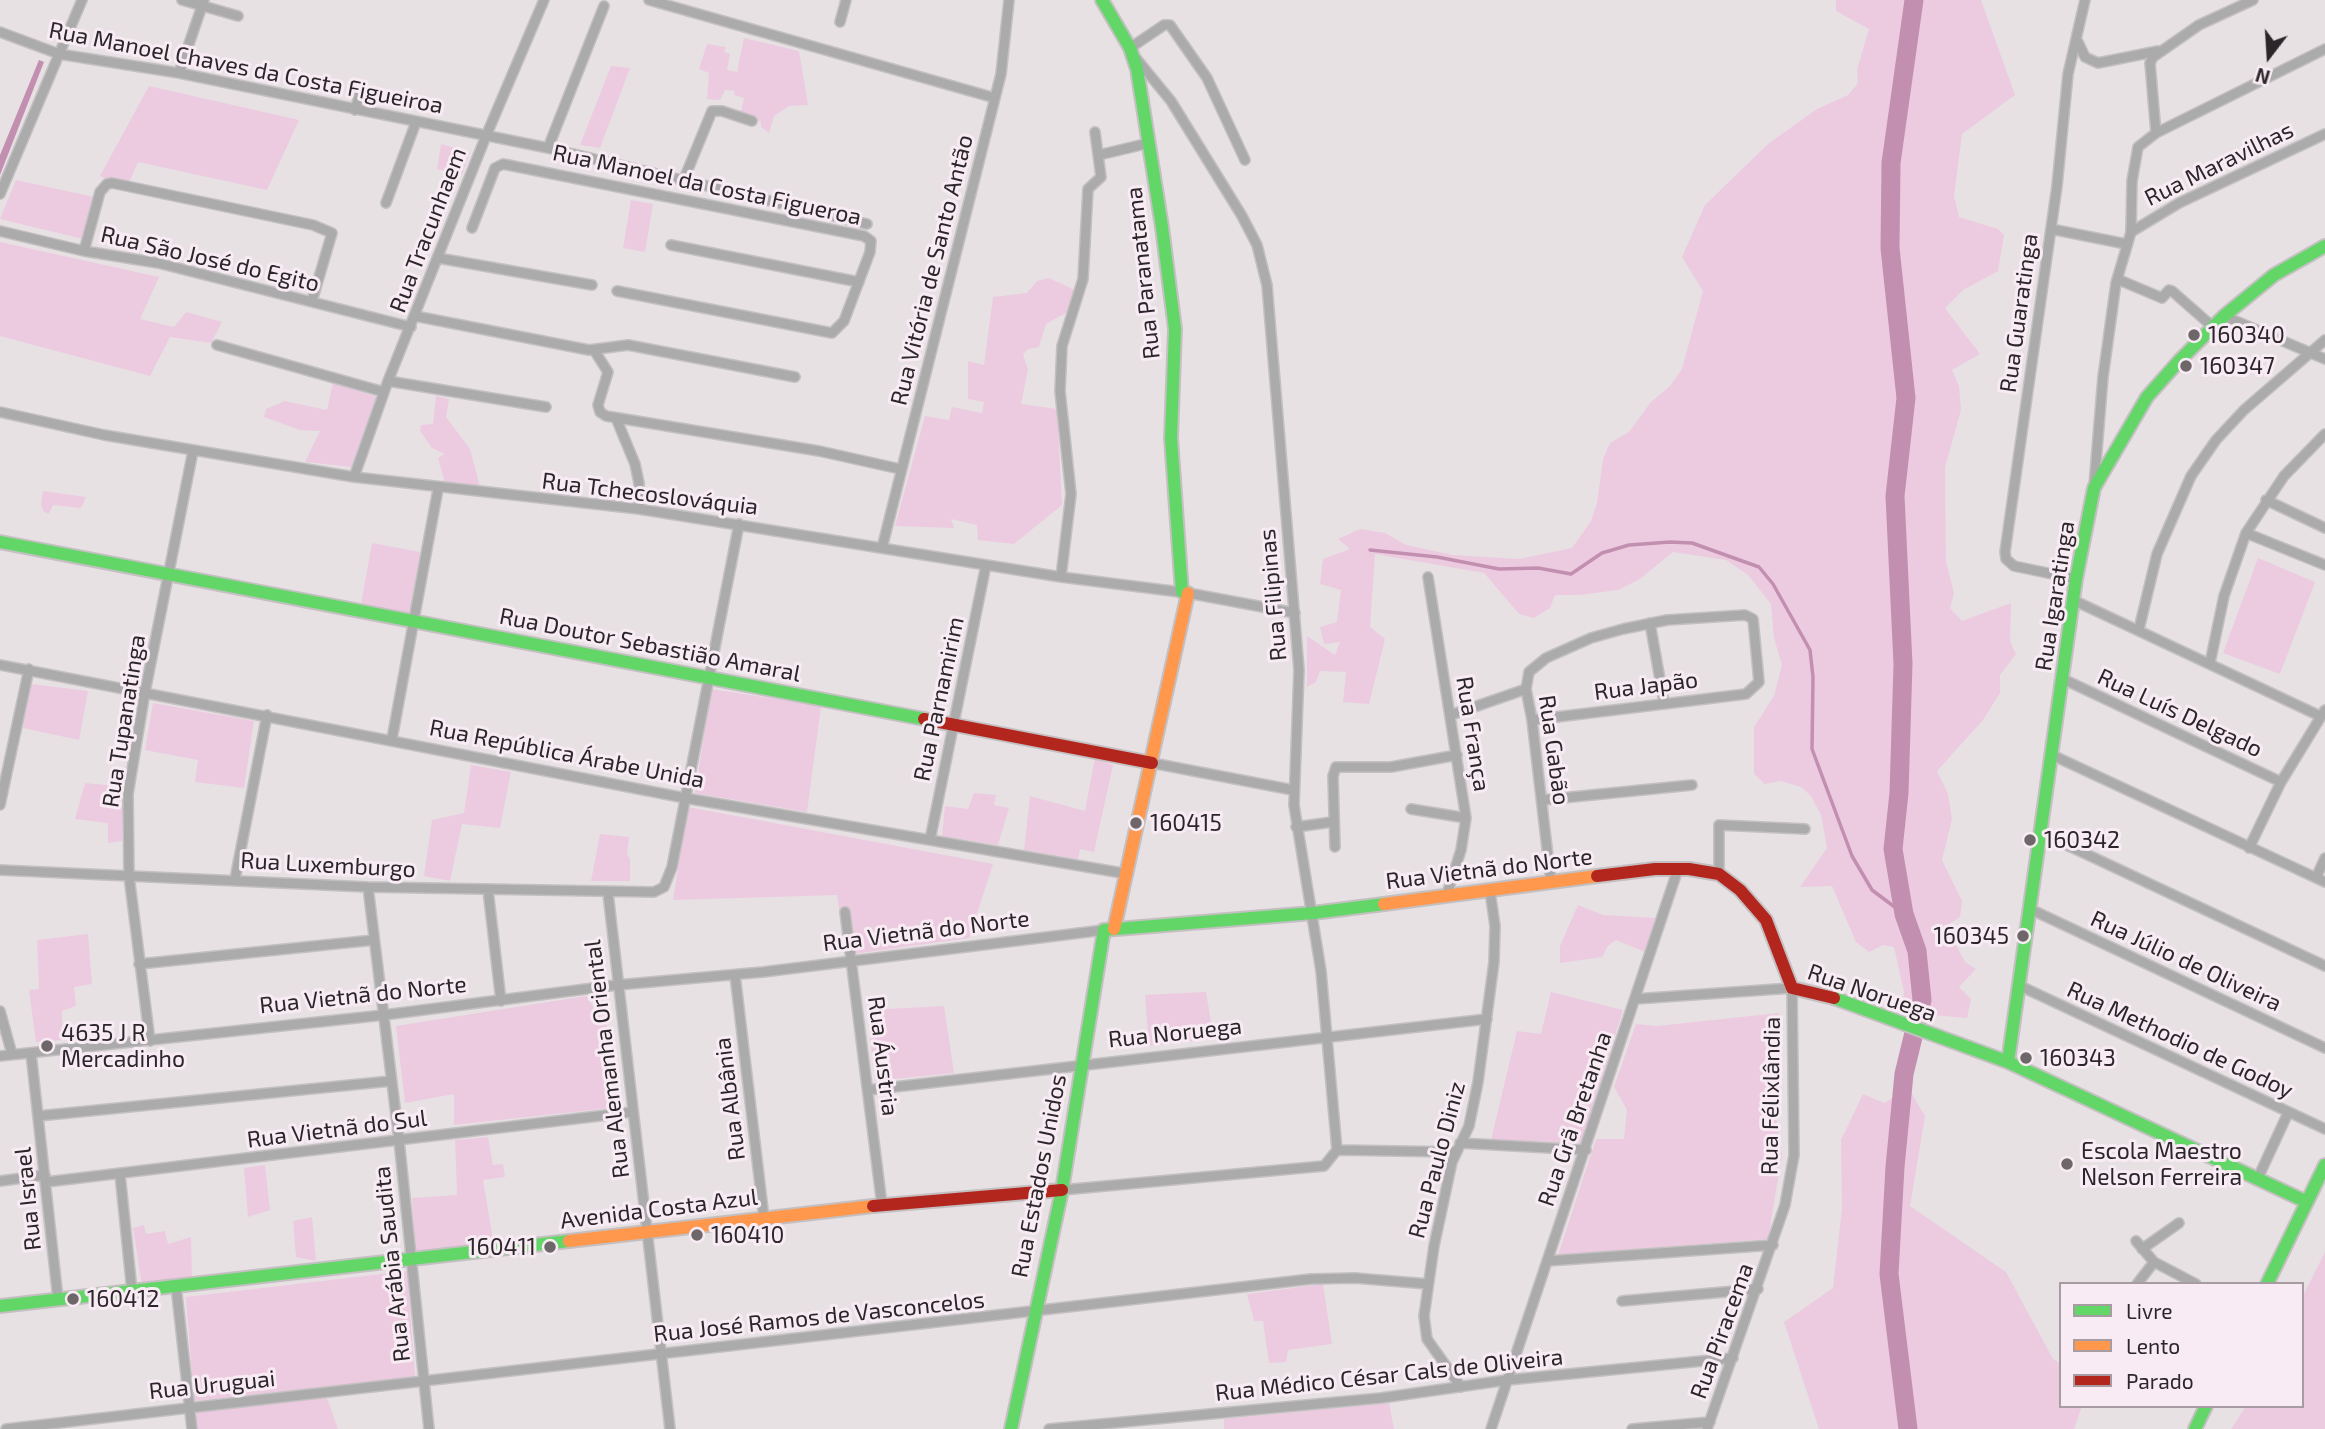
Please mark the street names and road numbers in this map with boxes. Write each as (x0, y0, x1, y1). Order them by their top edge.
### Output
street label: Rua Manoel Chaves da Costa Figueiroa (47, 16, 445, 120)
street label: Rua Maravilhas (2140, 116, 2298, 212)
street label: Rua Vitória de Santo Antão (885, 132, 979, 408)
street label: Rua Manoel da Costa Figueroa (550, 139, 864, 231)
street label: Rua Tracunhaem (384, 144, 472, 316)
street label: Rua Paranatama (1120, 185, 1166, 361)
street label: Rua São José do Egito (98, 220, 322, 298)
street label: Rua Guaratinga (1994, 232, 2044, 394)
street label: Rua Tchecoslováquia (540, 467, 760, 521)
street label: Rua Igaratinga (2030, 519, 2080, 673)
street label: Rua Filipinas (1253, 528, 1293, 662)
street label: Rua Doutor Sebastião Amaral (497, 602, 803, 688)
street label: Rua Parnamirim (908, 614, 970, 784)
street label: Rua Tupanatinga (97, 633, 151, 809)
street label: Rua Luís Delgado (2093, 663, 2267, 763)
street label: Rua Japão (1592, 666, 1700, 706)
street label: Rua França (1450, 674, 1496, 794)
street label: Rua Gabão (1533, 693, 1575, 807)
street label: Rua República Árabe Unida (427, 714, 707, 794)
street label: Rua Vietnã do Norte (1384, 843, 1594, 895)
street label: Rua Luxemburgo (240, 847, 416, 883)
street label: Rua Vietnã do Norte (821, 905, 1031, 957)
street label: Rua Júlio de Oliveira (2086, 905, 2286, 1017)
street label: Rua Alemanha Oriental (579, 938, 635, 1180)
street label: Rua Noruega (1804, 958, 1940, 1028)
street label: Rua Vietnã do Norte (258, 970, 468, 1020)
street label: Rua Methodio de Godoy (2063, 975, 2297, 1105)
street label: Rua Áustria (862, 995, 904, 1117)
street label: Rua Noruega (1107, 1012, 1243, 1054)
street label: Rua Félixlândia (1756, 1017, 1786, 1175)
street label: Rua Grã Bretanha (1532, 1028, 1618, 1210)
street label: Rua Albânia (709, 1036, 751, 1162)
street label: Rua Estados Unidos (1006, 1072, 1072, 1280)
street label: Rua Paulo Diniz (1403, 1079, 1471, 1241)
street label: Rua Vietnã do Sul (245, 1104, 429, 1154)
street label: Rua Israel (9, 1146, 47, 1252)
street label: Rua Arábia Saudita (368, 1165, 416, 1363)
street label: Avenida Costa Azul (559, 1183, 759, 1235)
street label: Rua Piracema (1685, 1259, 1759, 1403)
street label: Rua José Ramos de Vasconcelos (652, 1286, 986, 1348)
street label: Rua Médico César Cals de Oliveira (1214, 1343, 1564, 1407)
street label: Rua Uruguai (147, 1365, 277, 1405)

